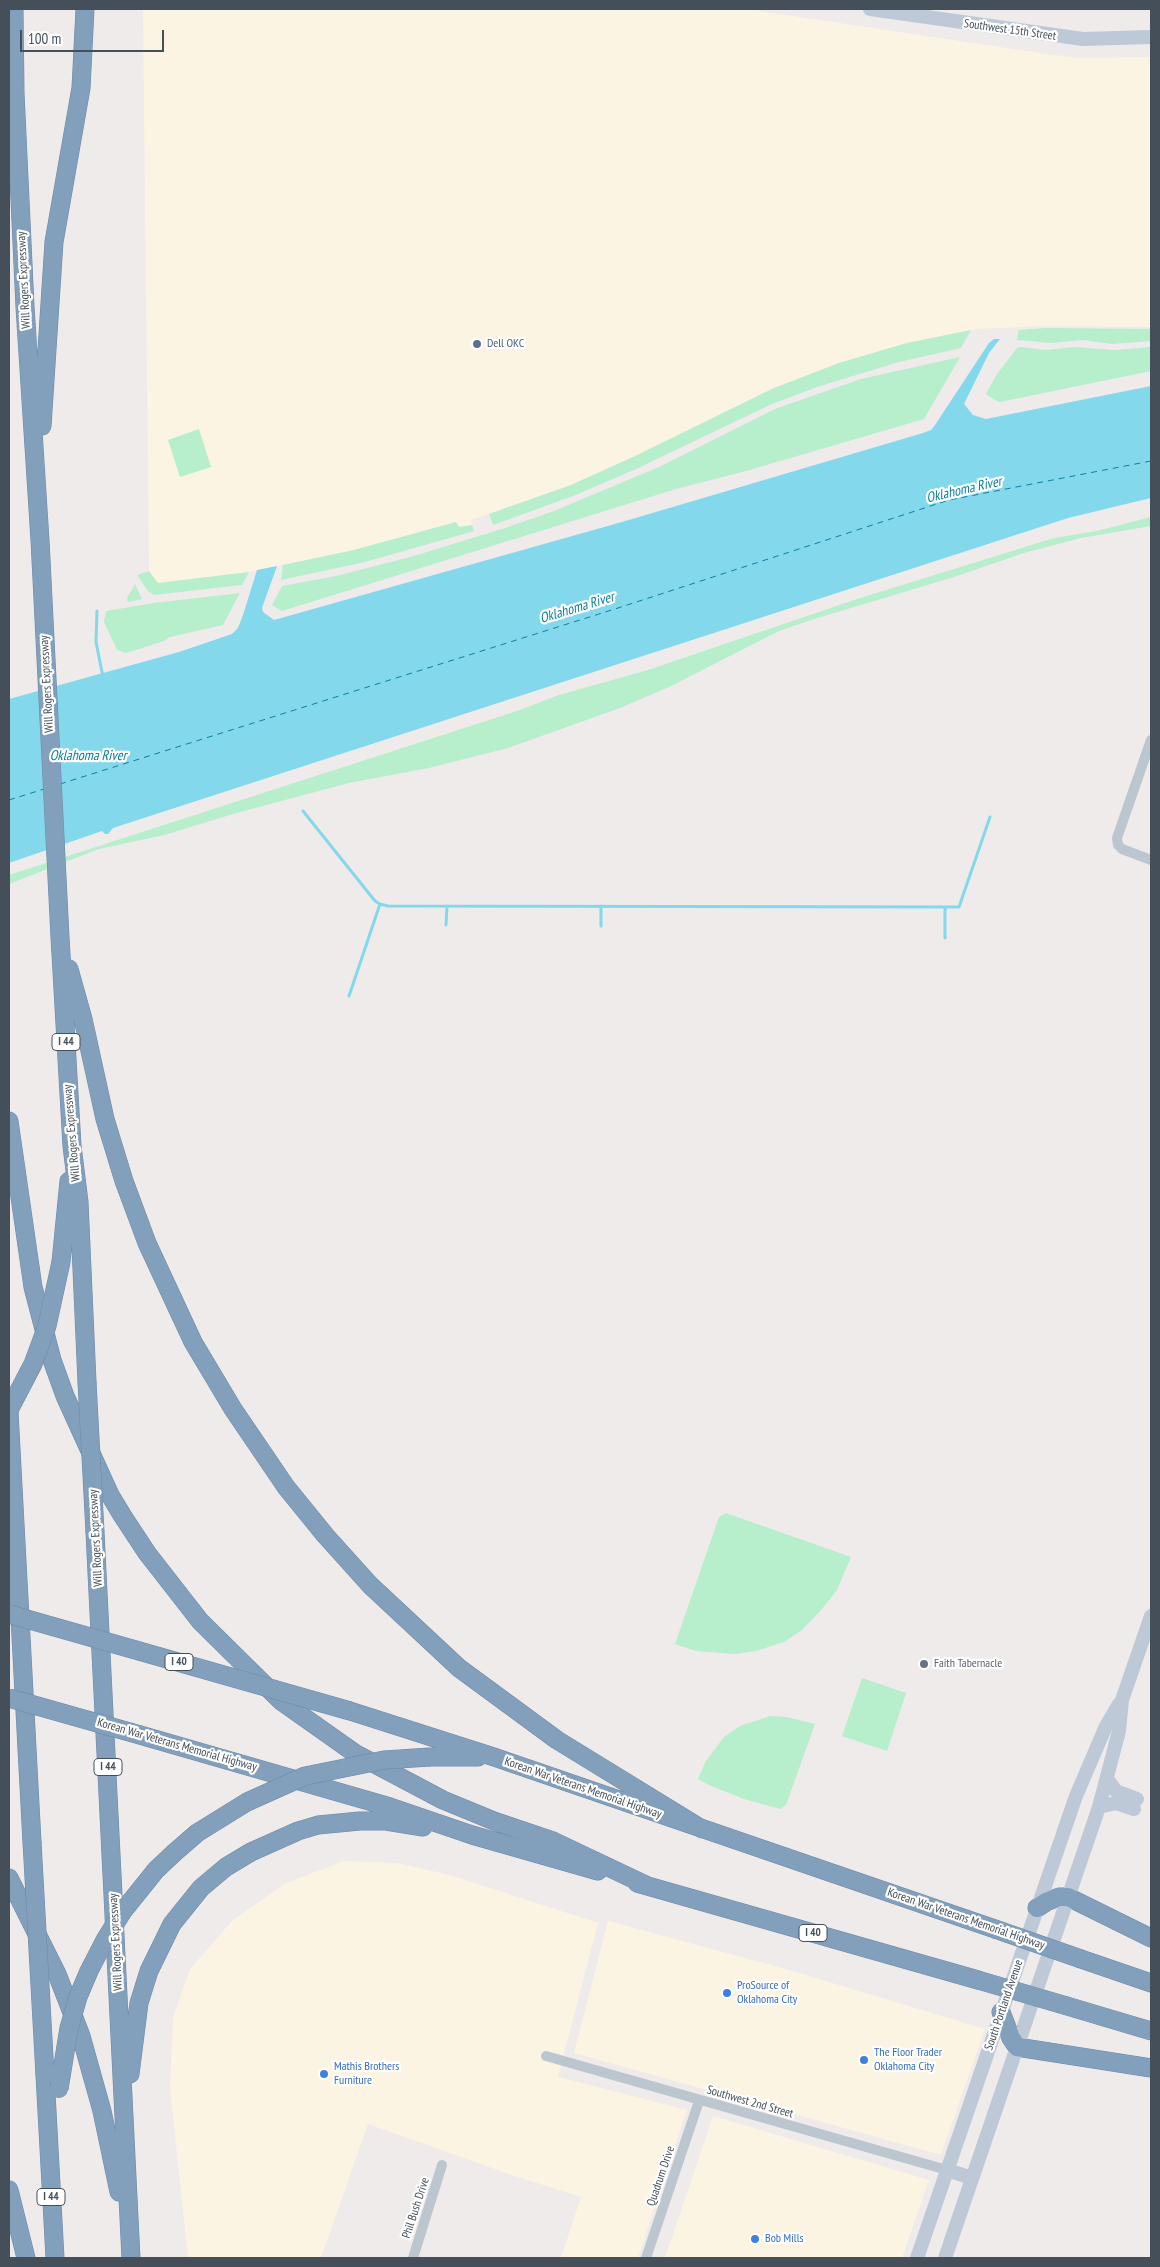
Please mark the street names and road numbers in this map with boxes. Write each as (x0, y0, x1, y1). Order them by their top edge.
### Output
street label: Southwest 15th Street (963, 16, 1057, 44)
street label: Will Rogers Expressway (14, 231, 34, 329)
street label: Will Rogers Expressway (37, 635, 57, 733)
road number: I 44 (52, 1034, 80, 1050)
street label: Will Rogers Expressway (61, 1084, 83, 1182)
street label: Will Rogers Expressway (86, 1489, 106, 1587)
road number: I 40 (165, 1654, 193, 1670)
street label: Korean War Veterans Memorial Highway (96, 1715, 258, 1775)
street label: Korean War Veterans Memorial Highway (502, 1754, 664, 1822)
road number: I 44 (94, 1758, 122, 1775)
street label: Korean War Veterans Memorial Highway (885, 1885, 1047, 1953)
street label: Will Rogers Expressway (106, 1893, 126, 1991)
road number: I 40 (799, 1925, 827, 1942)
street label: South Portland Avenue (982, 1958, 1026, 2052)
street label: Southwest 2nd Street (705, 2083, 795, 2121)
street label: Quadrum Drive (644, 2144, 678, 2208)
street label: Phil Bush Drive (399, 2176, 433, 2240)
road number: I 44 (37, 2188, 65, 2206)

